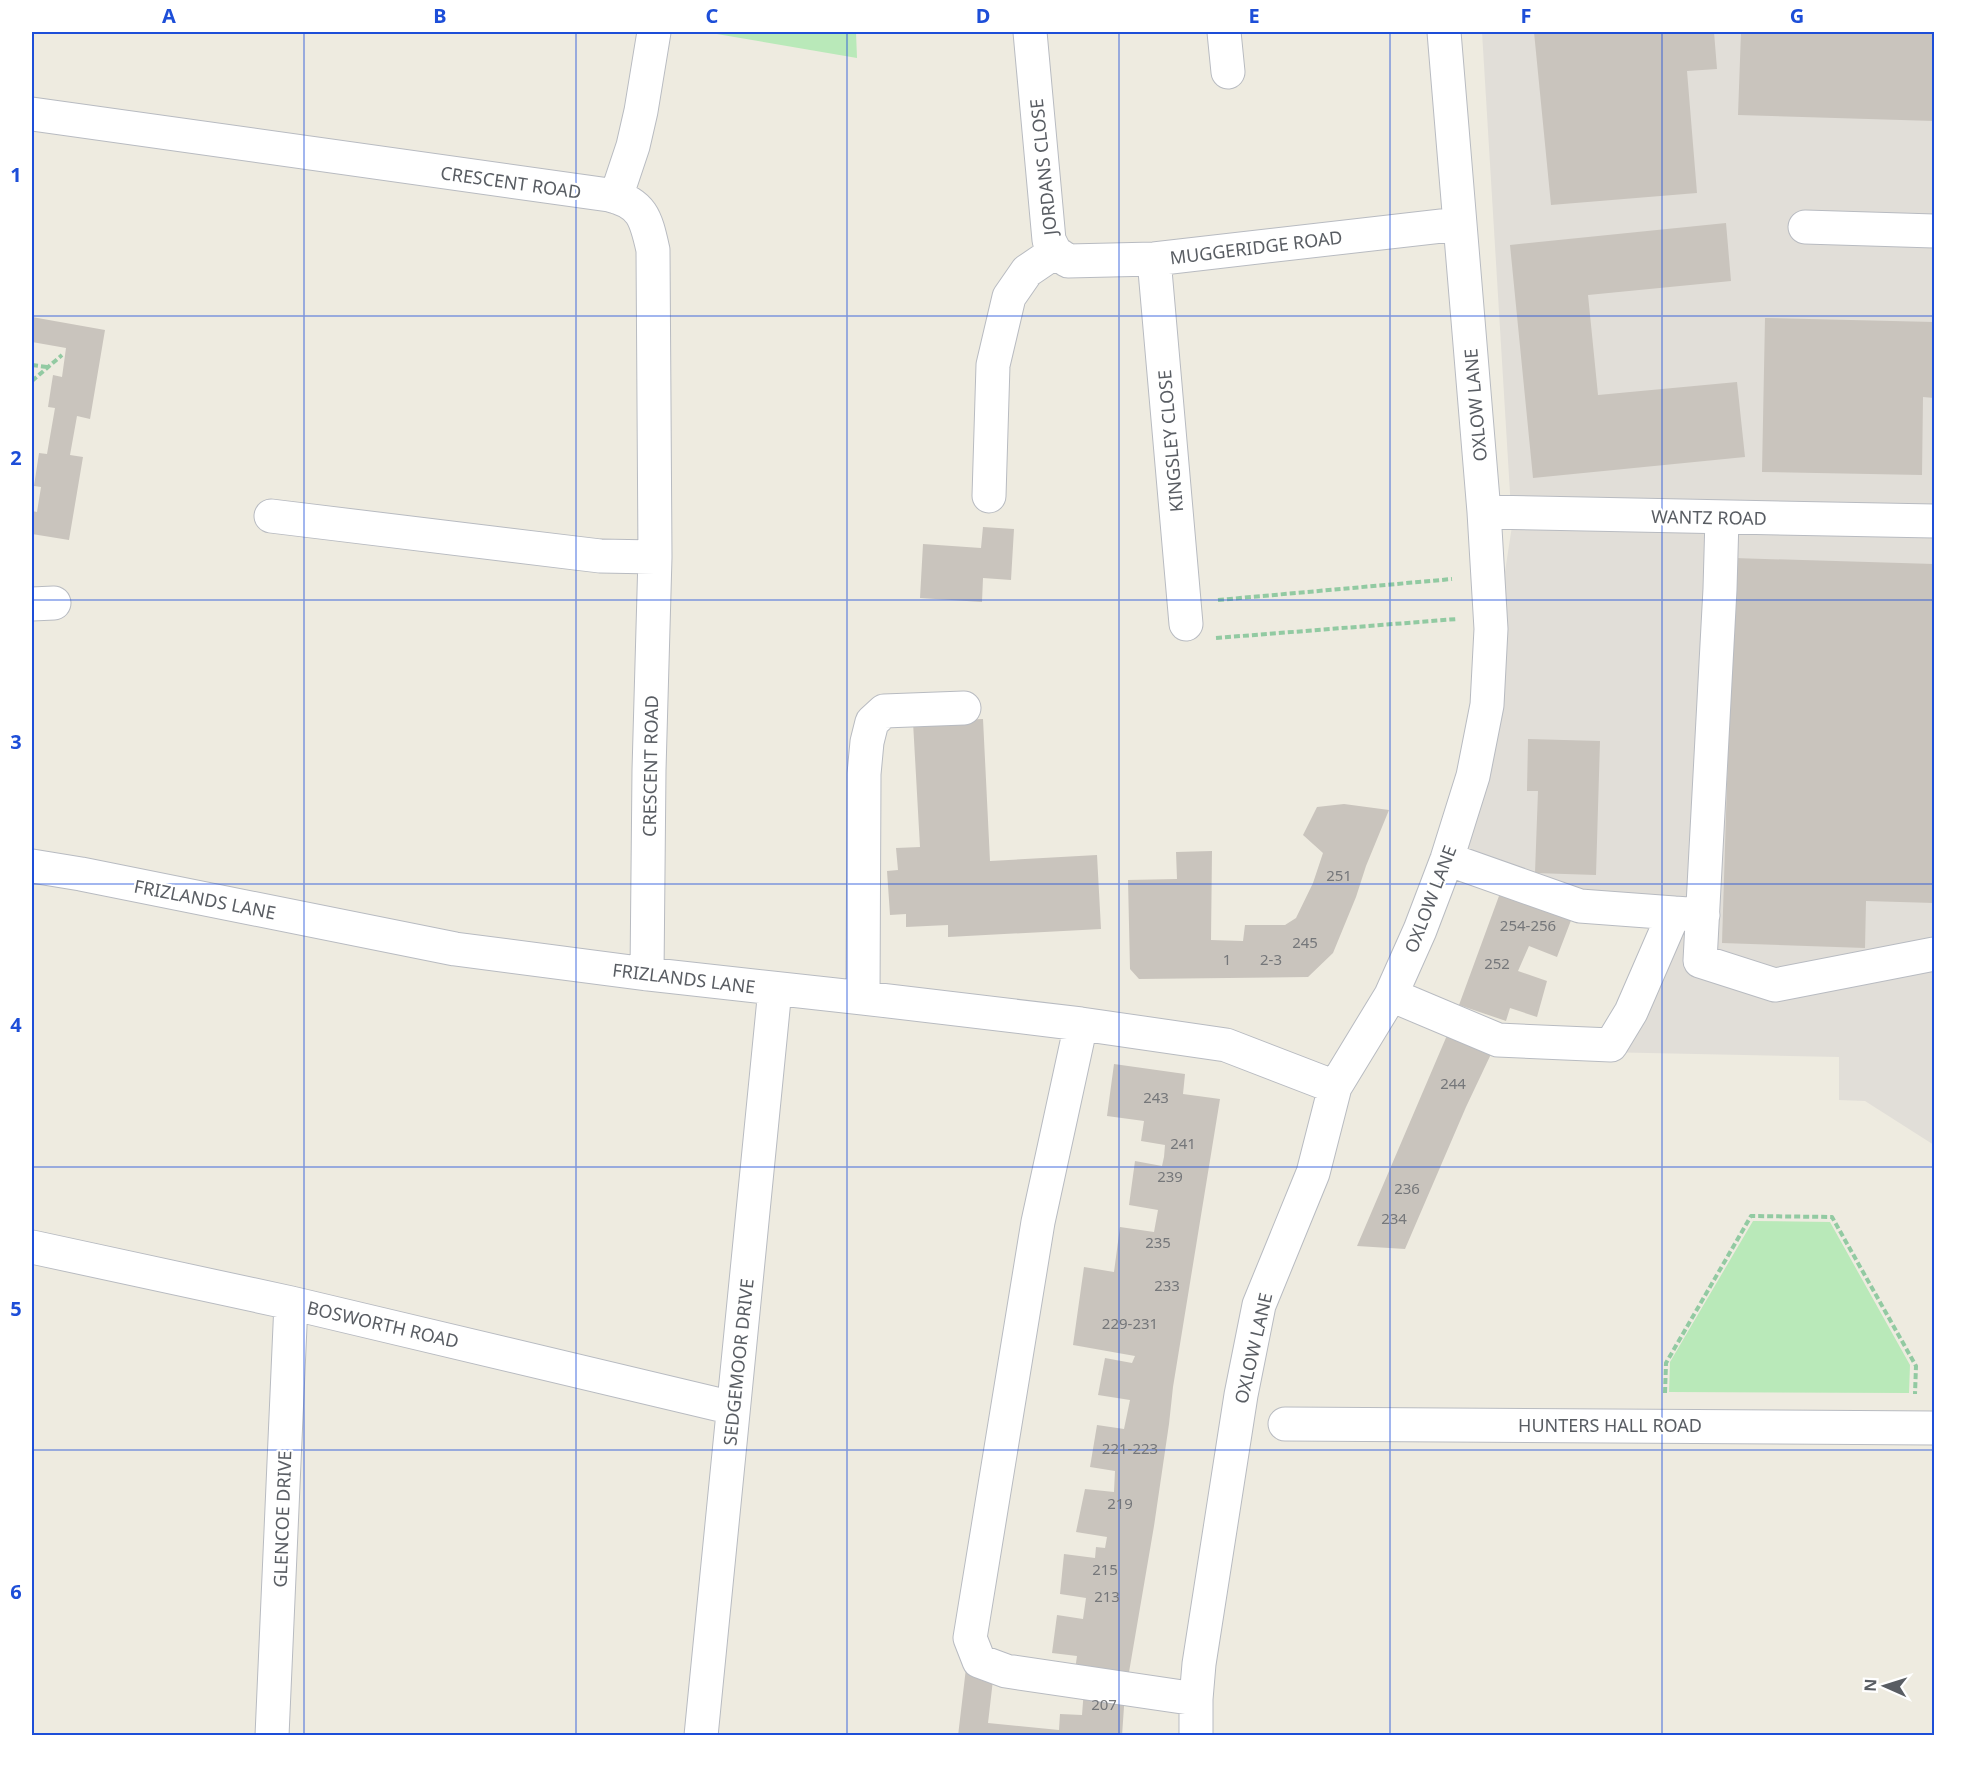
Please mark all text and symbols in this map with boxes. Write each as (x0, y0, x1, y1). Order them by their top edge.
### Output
text: A (162, 2, 176, 29)
text: B (433, 2, 447, 29)
text: C (706, 2, 719, 29)
text: D (976, 2, 990, 29)
text: E (1248, 2, 1260, 29)
text: F (1521, 2, 1531, 29)
text: G (1790, 2, 1804, 29)
street label: JORDANS CLOSE (1024, 98, 1062, 238)
street label: CRESCENT ROAD (439, 160, 583, 204)
text: 1 (10, 161, 22, 188)
street label: MUGGERIDGE ROAD (1168, 225, 1344, 269)
street label: OXLOW LANE (1458, 348, 1492, 462)
street label: KINGSLEY CLOSE (1152, 369, 1188, 513)
text: 2 (10, 444, 22, 471)
street label: WANTZ ROAD (1651, 504, 1767, 530)
street label: CRESCENT ROAD (637, 695, 663, 837)
text: 3 (10, 728, 22, 755)
street label: OXLOW LANE (1399, 842, 1461, 956)
house number: 251 (1326, 865, 1352, 885)
street label: FRIZLANDS LANE (132, 873, 278, 925)
house number: 254-256 (1500, 915, 1556, 935)
house number: 245 (1292, 932, 1318, 952)
house number: 1 (1223, 949, 1231, 969)
house number: 2-3 (1260, 949, 1282, 969)
house number: 252 (1484, 953, 1510, 973)
street label: FRIZLANDS LANE (611, 957, 757, 999)
text: 4 (10, 1011, 22, 1038)
house number: 244 (1440, 1073, 1466, 1093)
house number: 243 (1143, 1087, 1169, 1107)
house number: 241 (1170, 1133, 1196, 1153)
house number: 239 (1157, 1166, 1183, 1186)
house number: 236 (1394, 1178, 1420, 1198)
house number: 234 (1381, 1208, 1407, 1228)
house number: 235 (1145, 1232, 1171, 1252)
house number: 233 (1154, 1275, 1180, 1295)
street label: SEDGEMOOR DRIVE (717, 1277, 759, 1447)
street label: OXLOW LANE (1229, 1290, 1277, 1406)
text: 5 (10, 1295, 22, 1322)
street label: BOSWORTH ROAD (305, 1295, 461, 1353)
house number: 229-231 (1102, 1313, 1158, 1333)
street label: HUNTERS HALL ROAD (1518, 1413, 1702, 1437)
house number: 221-223 (1102, 1438, 1158, 1458)
street label: GLENCOE DRIVE (268, 1450, 296, 1588)
house number: 219 (1107, 1493, 1133, 1513)
house number: 215 (1092, 1559, 1118, 1579)
text: 6 (10, 1578, 22, 1605)
house number: 213 (1094, 1586, 1120, 1606)
north arrow (1855, 1656, 1915, 1716)
text: N (1859, 1678, 1881, 1692)
house number: 207 (1091, 1694, 1117, 1714)

